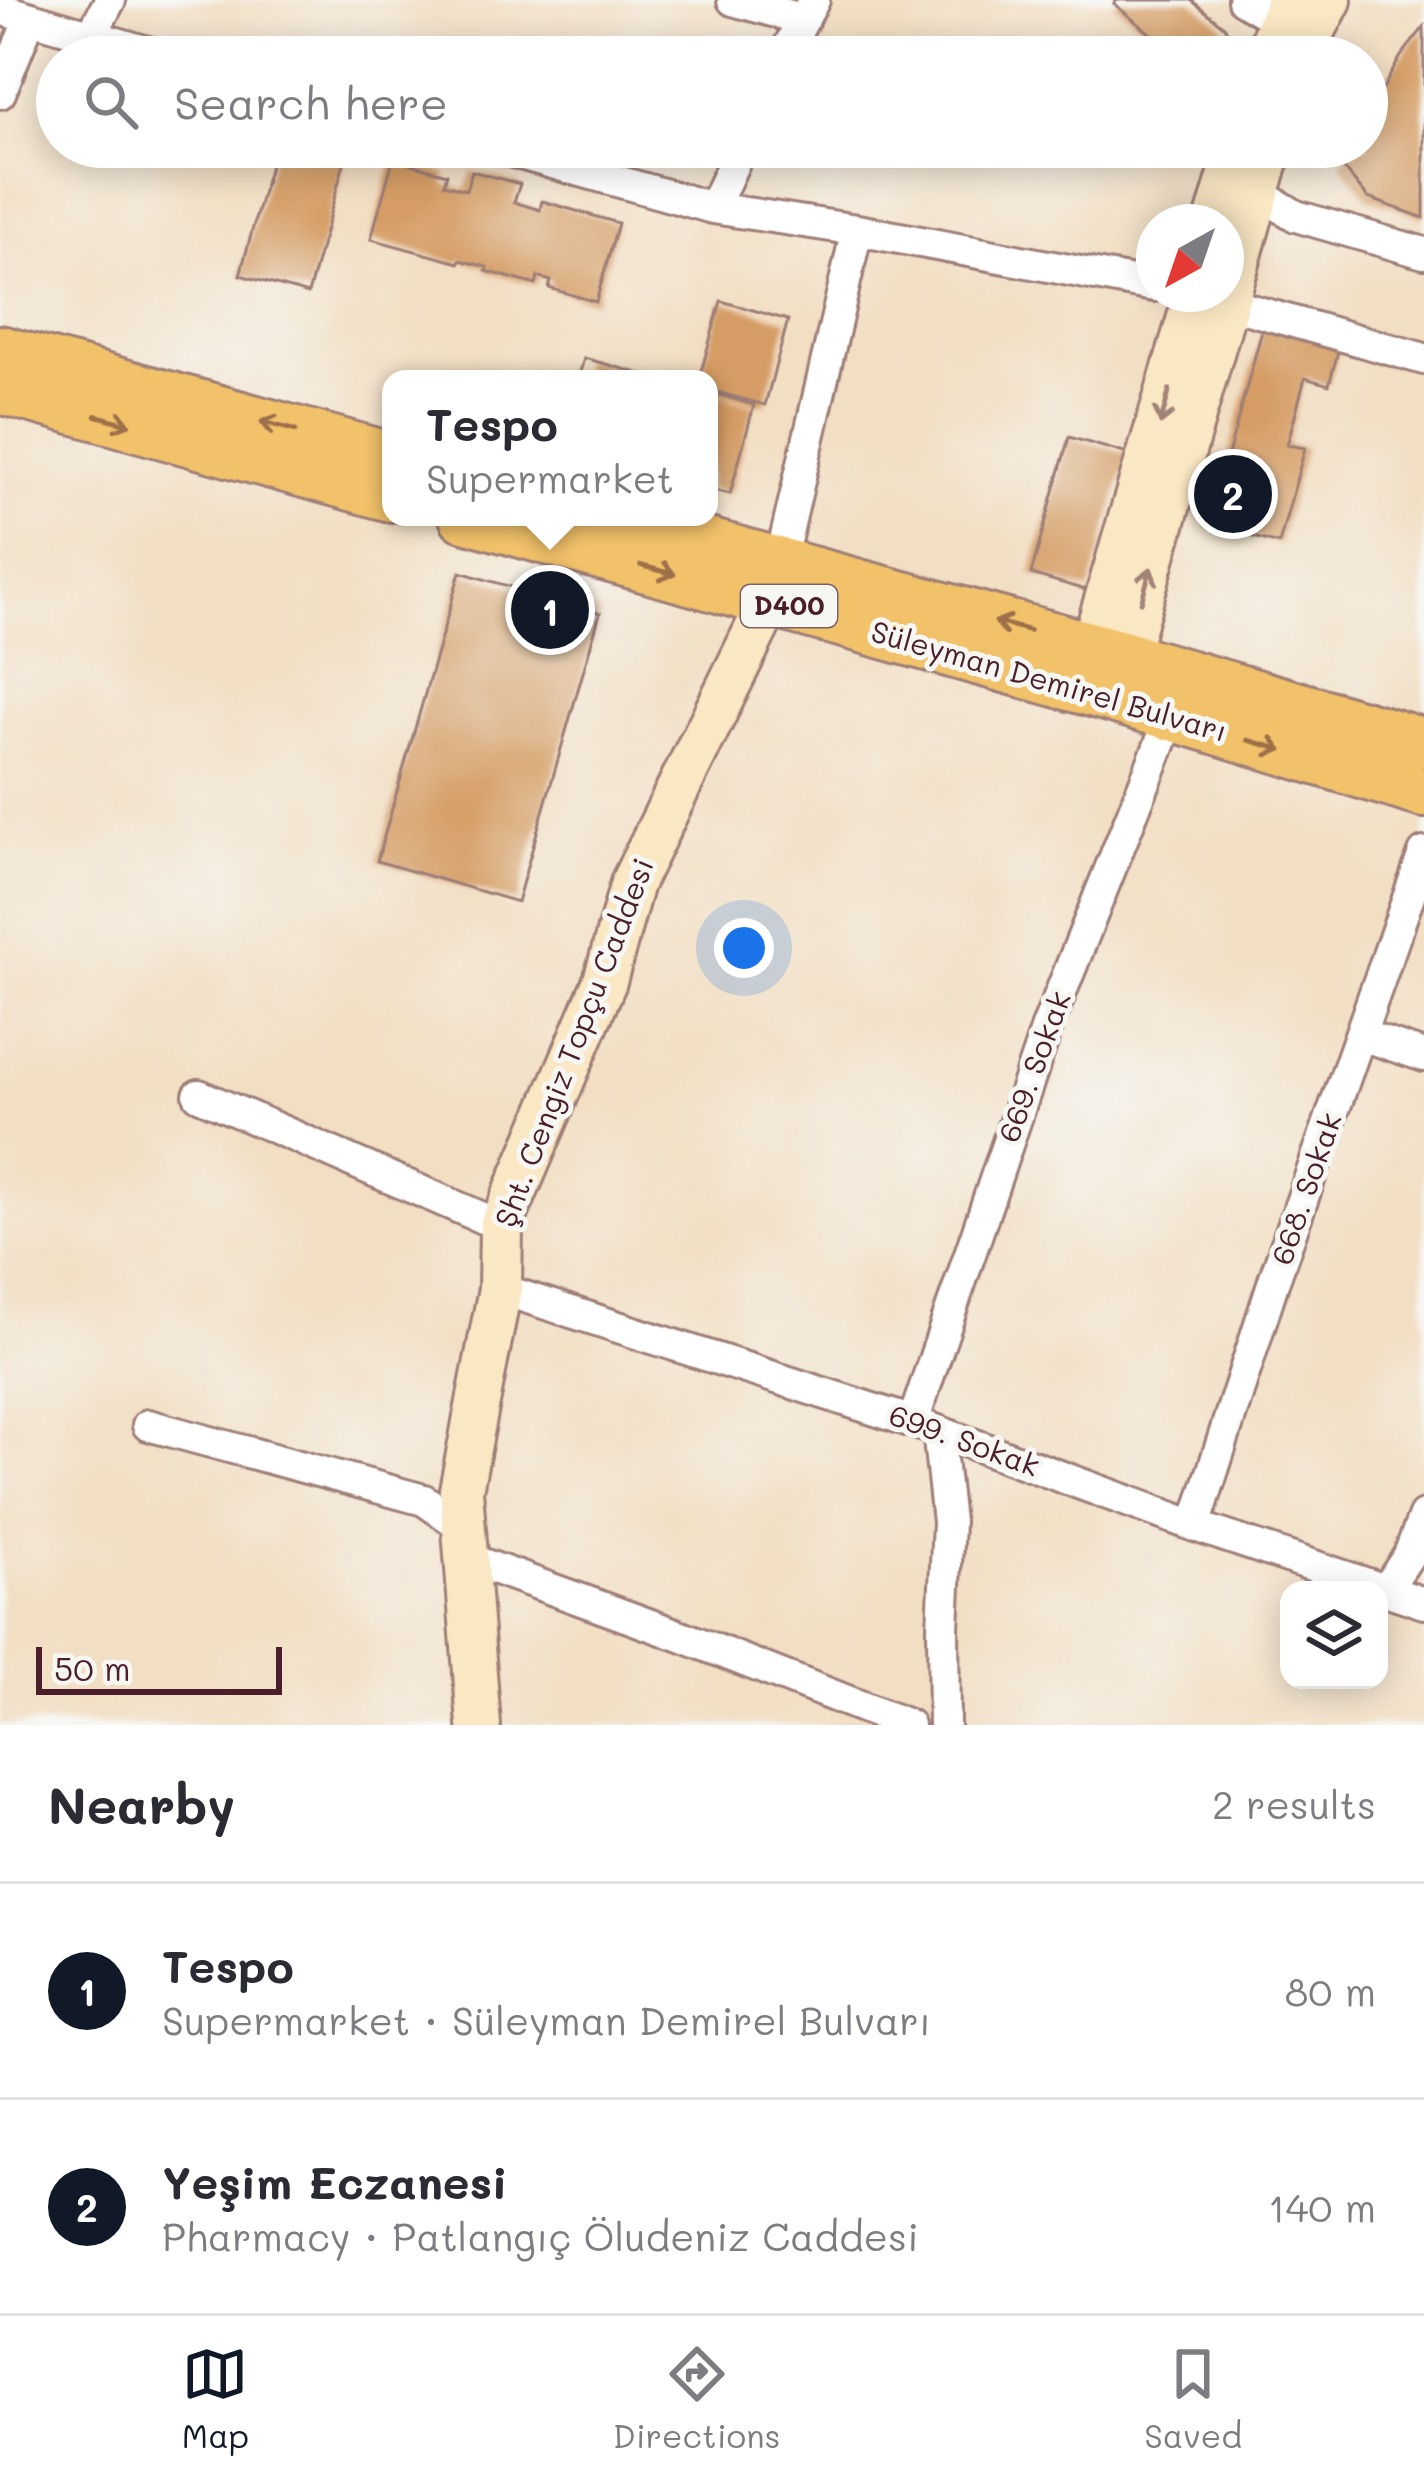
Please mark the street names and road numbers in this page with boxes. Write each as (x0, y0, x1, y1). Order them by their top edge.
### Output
road number: D400 (741, 585, 837, 627)
street label: Süleyman Demirel Bulvarı (867, 610, 1232, 750)
street label: Şht. Cengiz Topçu Caddesi (484, 852, 662, 1232)
street label: 669. Sokak (987, 985, 1079, 1147)
street label: 668. Sokak (1260, 1107, 1350, 1270)
street label: 699. Sokak (884, 1393, 1045, 1485)

